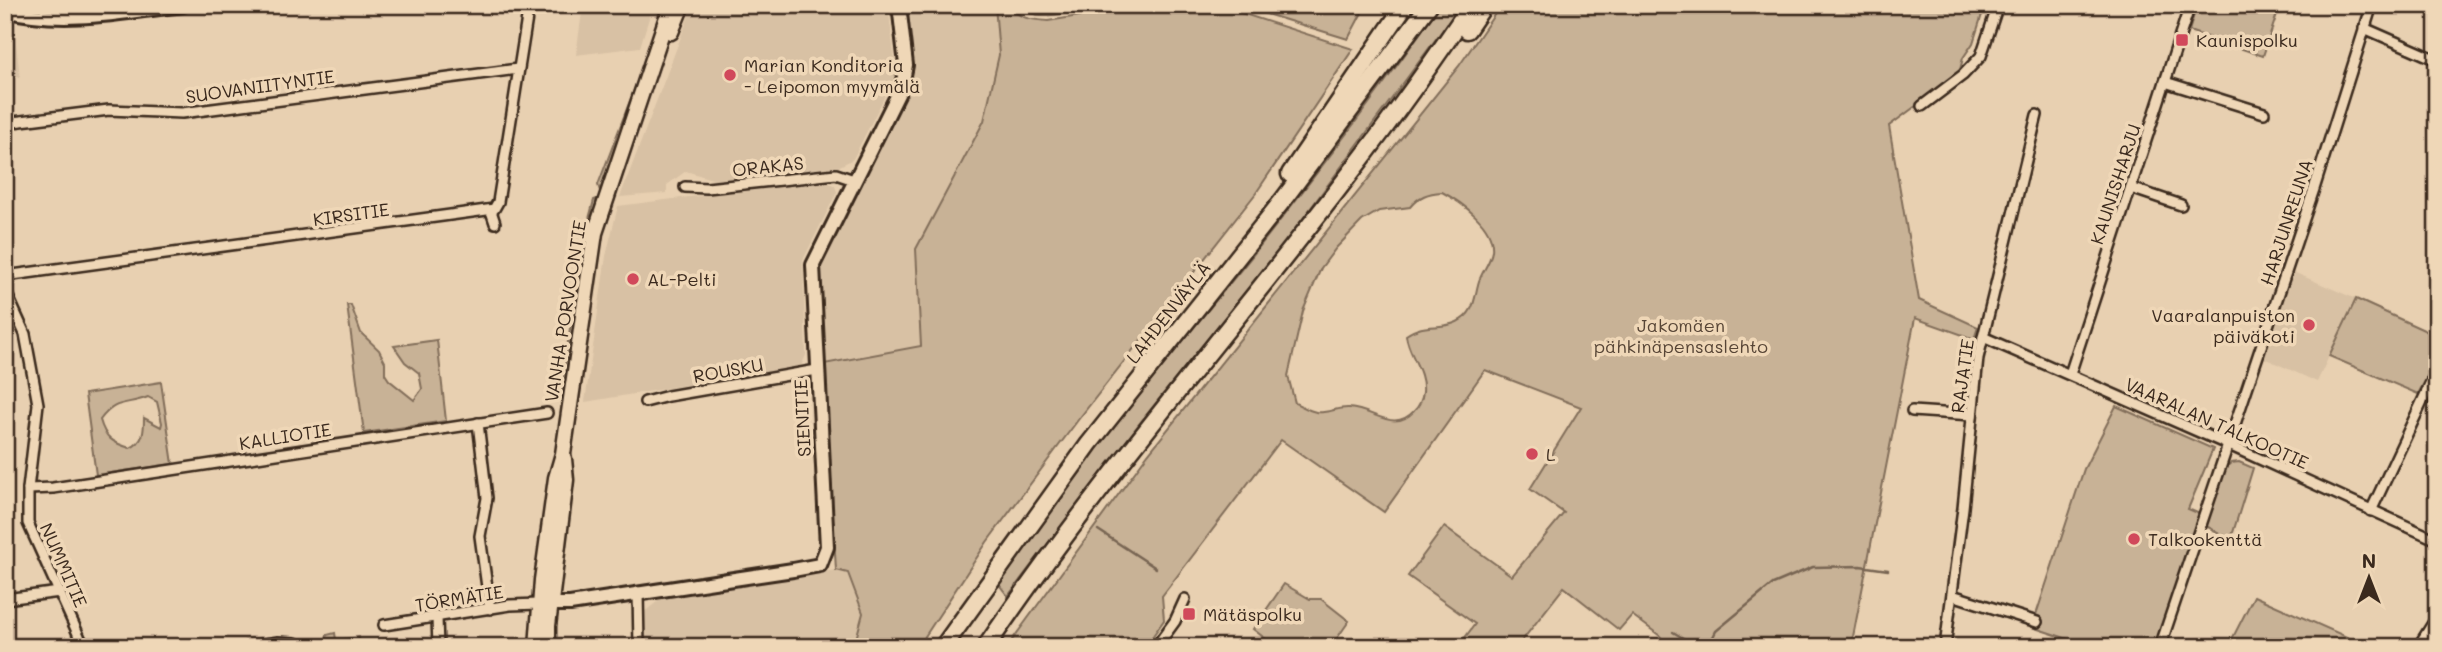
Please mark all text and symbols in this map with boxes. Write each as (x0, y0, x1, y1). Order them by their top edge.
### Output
place label: Kaunispolku (2196, 28, 2298, 52)
marker: Kaunispolku (2174, 32, 2190, 48)
place label: Marian Konditoria - Leipomon myymälä (744, 53, 920, 98)
street label: SUOVANIITYNTIE (184, 64, 336, 108)
marker: Marian Konditoria - Leipomon myymälä (722, 67, 738, 83)
street label: KAUNISHARJU (2084, 121, 2146, 247)
street label: ORAKAS (731, 150, 805, 182)
street label: HARJUNREUNA (2254, 156, 2318, 288)
street label: KIRSITIE (311, 197, 391, 231)
street label: VANHA PORVOONTIE (539, 218, 591, 404)
street label: LAHDENVÄYLÄ (1120, 256, 1216, 368)
place label: AL-Pelti (647, 267, 717, 291)
marker: AL-Pelti (625, 271, 641, 287)
place label: Vaaralanpuiston päiväkoti (2151, 303, 2295, 348)
park label: Jakomäen pähkinäpensaslehto (1594, 313, 1768, 358)
marker: Vaaralanpuiston päiväkoti (2301, 317, 2317, 333)
street label: RAJATIE (1945, 337, 1979, 415)
street label: ROUSKU (691, 352, 765, 388)
street label: VAARALAN TALKOOTIE (2122, 372, 2312, 474)
street label: SIENITIE (788, 379, 816, 457)
street label: KALLIOTIE (237, 417, 333, 455)
place label: L (1546, 442, 1556, 466)
marker: L (1524, 446, 1540, 462)
street label: NUMMITIE (35, 519, 93, 611)
place label: Talkookenttä (2148, 527, 2262, 551)
marker: Talkookenttä (2126, 531, 2142, 547)
north arrow (2334, 544, 2404, 614)
text: N (2362, 548, 2376, 573)
street label: TÖRMÄTIE (413, 579, 505, 617)
place label: Mätäspolku (1203, 602, 1302, 626)
marker: Mätäspolku (1181, 606, 1197, 622)

